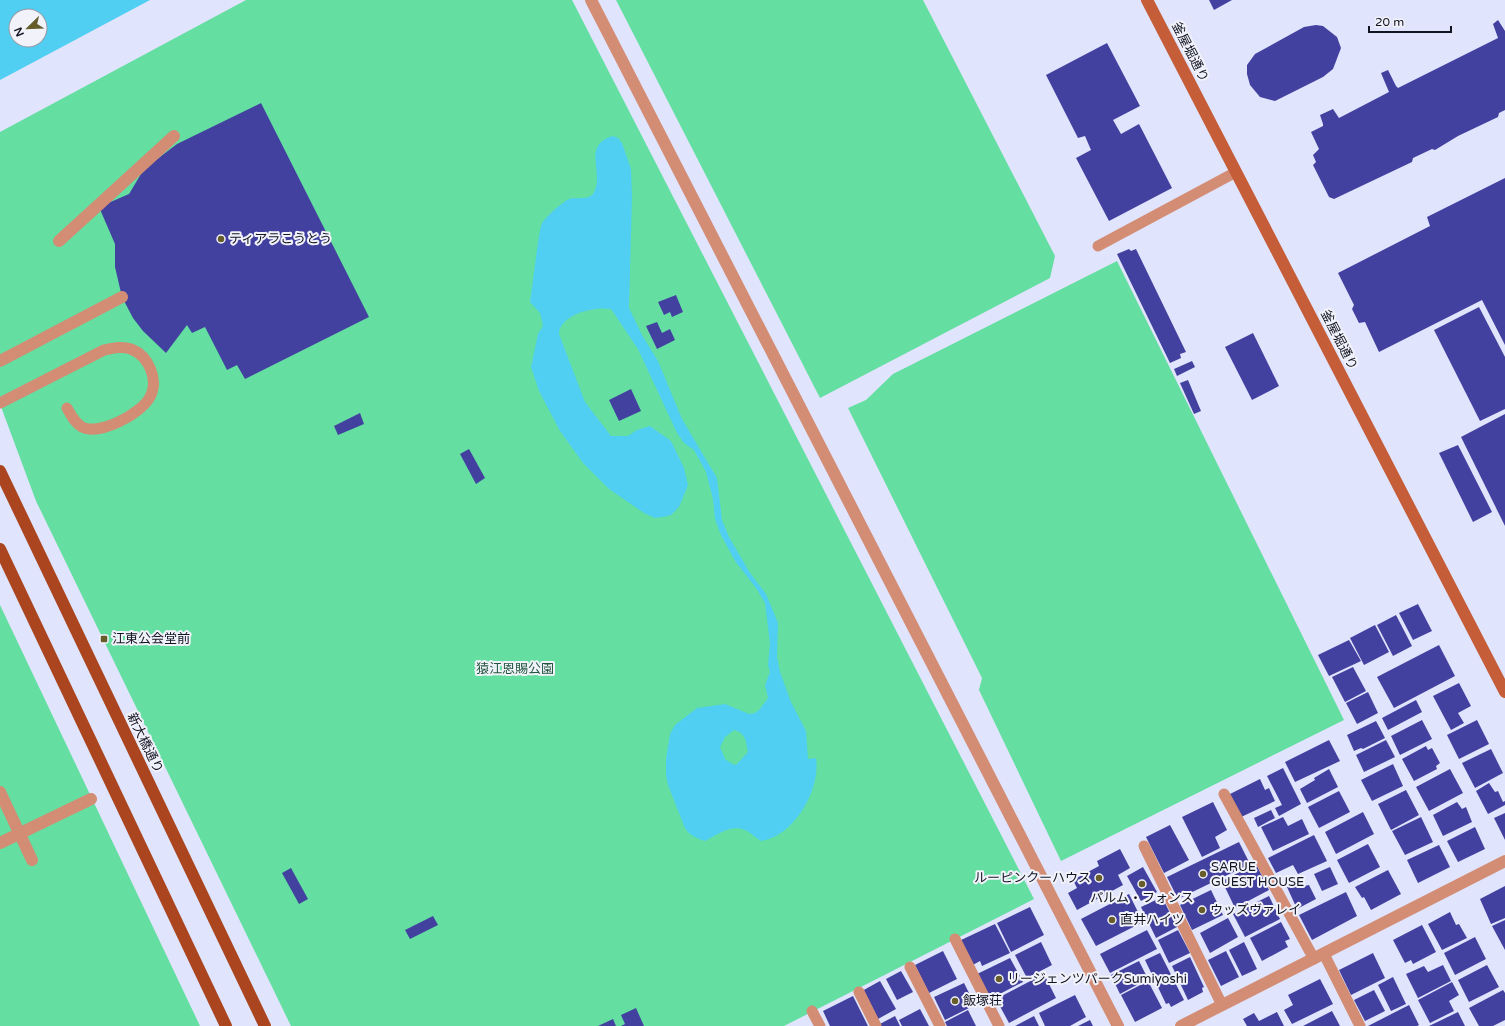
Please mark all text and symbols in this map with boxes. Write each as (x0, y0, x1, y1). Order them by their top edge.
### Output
north arrow (8, 8, 48, 48)
scale bar (1369, 8, 1451, 34)
text: 20 m (1375, 15, 1404, 29)
street label: 釜屋堀通り (1168, 19, 1212, 85)
text: N (12, 25, 27, 38)
place label: ティアラこうとう (229, 231, 332, 247)
marker: ティアラこうとう (216, 234, 226, 244)
street label: 釜屋堀通り (1317, 307, 1361, 373)
place label: 江東公会堂前 (112, 631, 190, 647)
marker: 江東公会堂前 (99, 634, 109, 644)
park label: 猿江恩賜公園 (476, 661, 554, 677)
street label: 新大橋通り (124, 710, 166, 776)
place label: SARUE GUEST HOUSE (1211, 859, 1304, 890)
marker: SARUE GUEST HOUSE (1198, 869, 1208, 879)
place label: ルーピンクーハウス (974, 870, 1091, 886)
marker: ルーピンクーハウス (1094, 873, 1104, 883)
marker: パルム・フォンス (1137, 879, 1147, 889)
place label: パルム・フォンス (1090, 890, 1194, 906)
place label: ウッズヴァレイ (1210, 902, 1301, 918)
marker: ウッズヴァレイ (1197, 905, 1207, 915)
place label: 直井ハイツ (1120, 912, 1185, 928)
marker: 直井ハイツ (1107, 915, 1117, 925)
place label: リージェンツパークSumiyoshi (1007, 971, 1187, 987)
marker: リージェンツパークSumiyoshi (994, 974, 1004, 984)
place label: 飯塚荘 (963, 993, 1002, 1009)
marker: 飯塚荘 (950, 996, 960, 1006)

